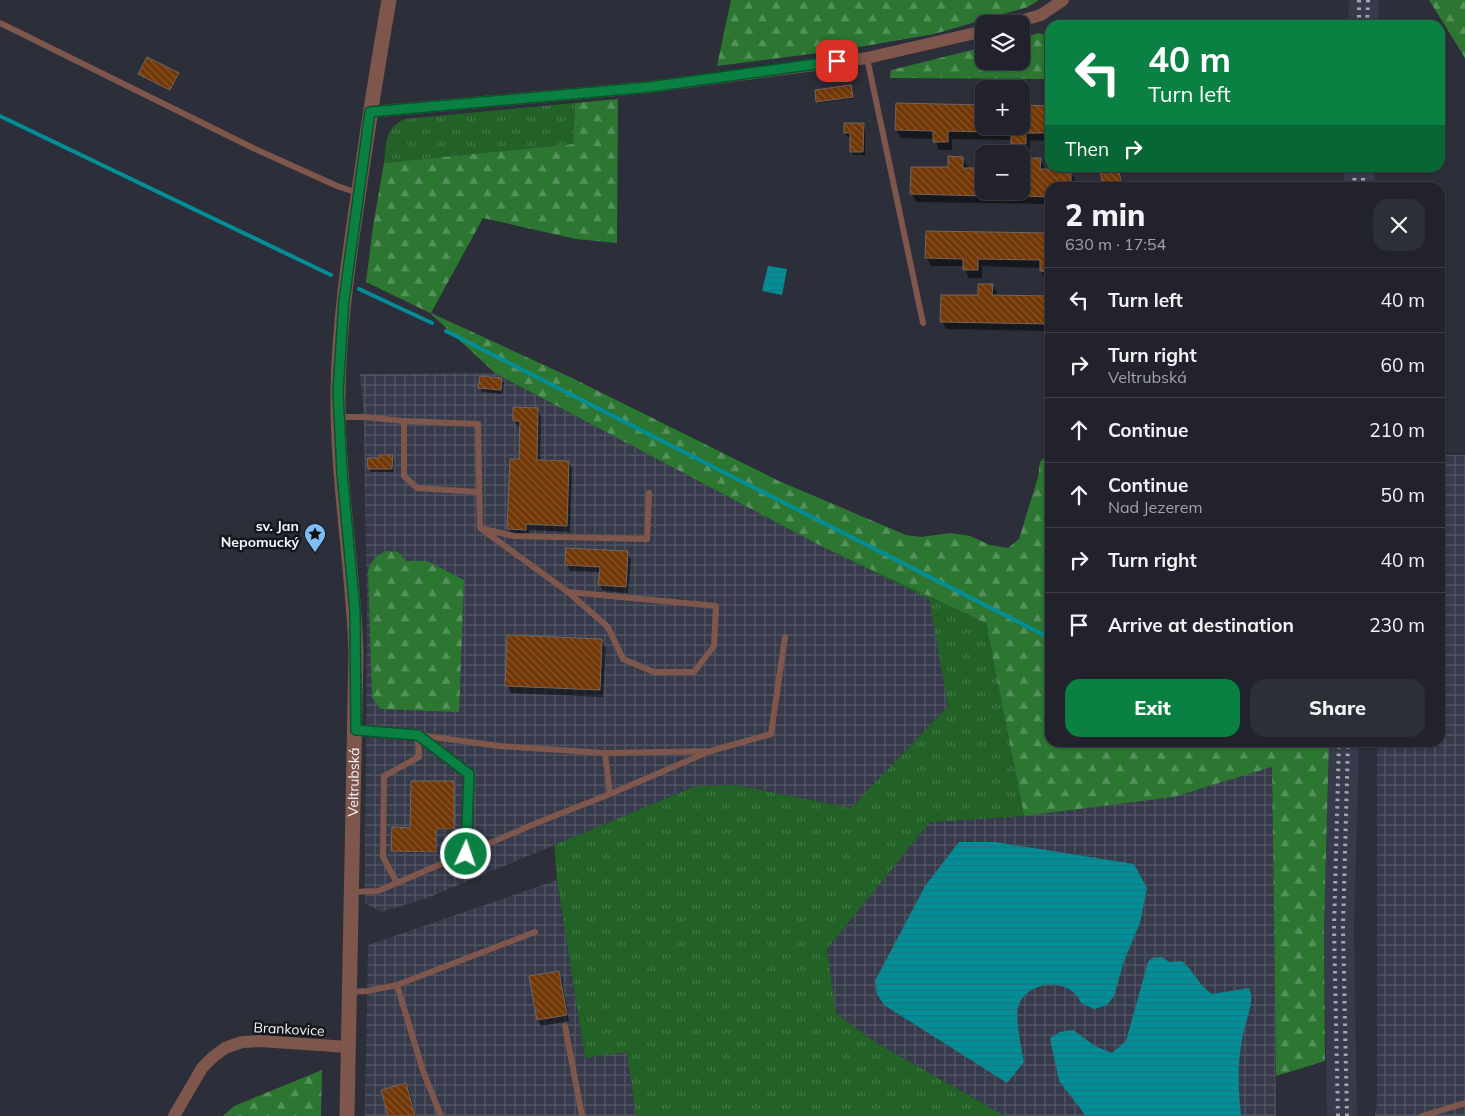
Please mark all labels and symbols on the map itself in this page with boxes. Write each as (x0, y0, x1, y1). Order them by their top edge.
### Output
pin (816, 40, 858, 82)
place label: sv. Jan Nepomucký (221, 517, 299, 551)
place icon: sv. Jan Nepomucký (303, 522, 327, 553)
street label: Veltrubská (344, 747, 363, 817)
position arrow (439, 827, 491, 879)
street label: Brankovice (253, 1018, 325, 1040)

